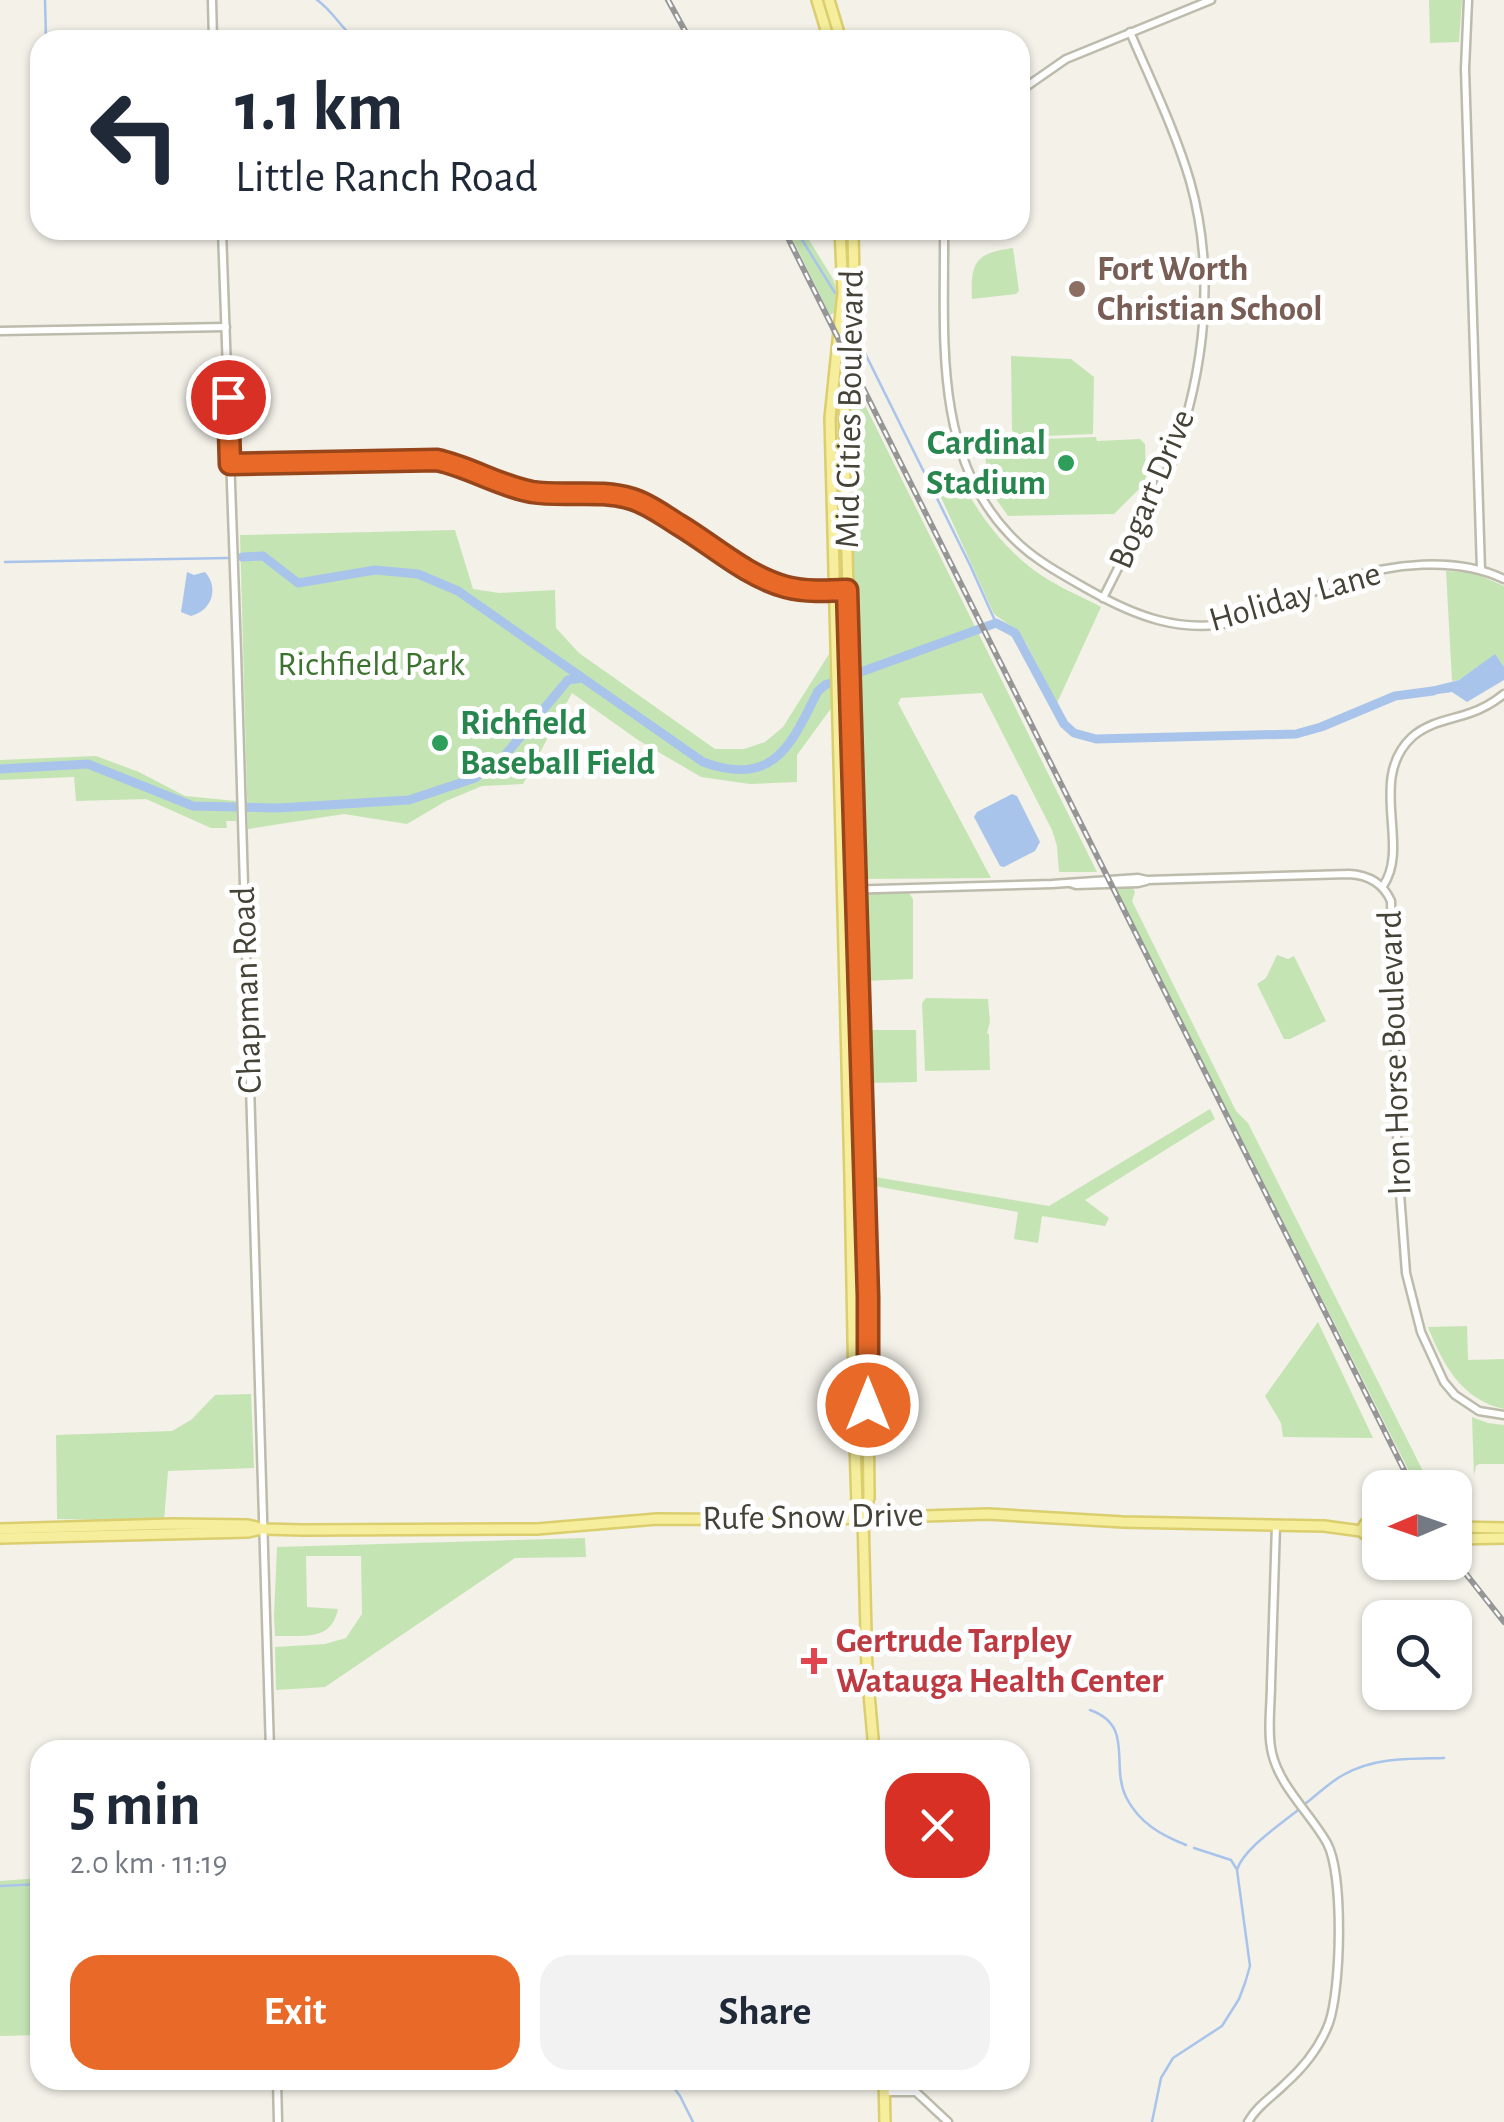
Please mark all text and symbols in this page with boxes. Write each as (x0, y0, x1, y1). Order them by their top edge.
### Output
icon: left (70, 70, 200, 200)
text: 1.1 km (235, 73, 403, 143)
text: Little Ranch Road (235, 155, 538, 200)
place label: Fort Worth Christian School (1097, 252, 1322, 327)
street label: Mid Cities Boulevard (830, 269, 870, 549)
marker: Fort Worth Christian School (1066, 278, 1088, 300)
pin (186, 355, 271, 440)
icon: arrive (201, 370, 256, 425)
street label: Bogart Drive (1103, 404, 1201, 574)
place label: Cardinal Stadium (926, 426, 1046, 501)
marker: Cardinal Stadium (1055, 452, 1077, 474)
street label: Holiday Lane (1205, 556, 1385, 638)
park label: Richfield Park (277, 647, 465, 682)
place label: Richfield Baseball Field (460, 706, 655, 781)
marker: Richfield Baseball Field (429, 732, 451, 754)
street label: Chapman Road (226, 886, 268, 1094)
street label: Iron Horse Boulevard (1373, 910, 1417, 1196)
position arrow (816, 1353, 920, 1457)
north arrow (1362, 1470, 1472, 1580)
map controls (1362, 1470, 1472, 1710)
street label: Rufe Snow Drive (702, 1498, 924, 1536)
button: search (1362, 1600, 1472, 1710)
place label: Gertrude Tarpley Watauga Health Center (836, 1624, 1163, 1699)
marker: Gertrude Tarpley Watauga Health Center (801, 1648, 827, 1674)
button: close (885, 1773, 990, 1878)
text: 5 min (70, 1776, 201, 1836)
text: 2.0 km · 11:19 (70, 1847, 228, 1879)
button: Exit (70, 1955, 520, 2070)
button: Share (540, 1955, 990, 2070)

